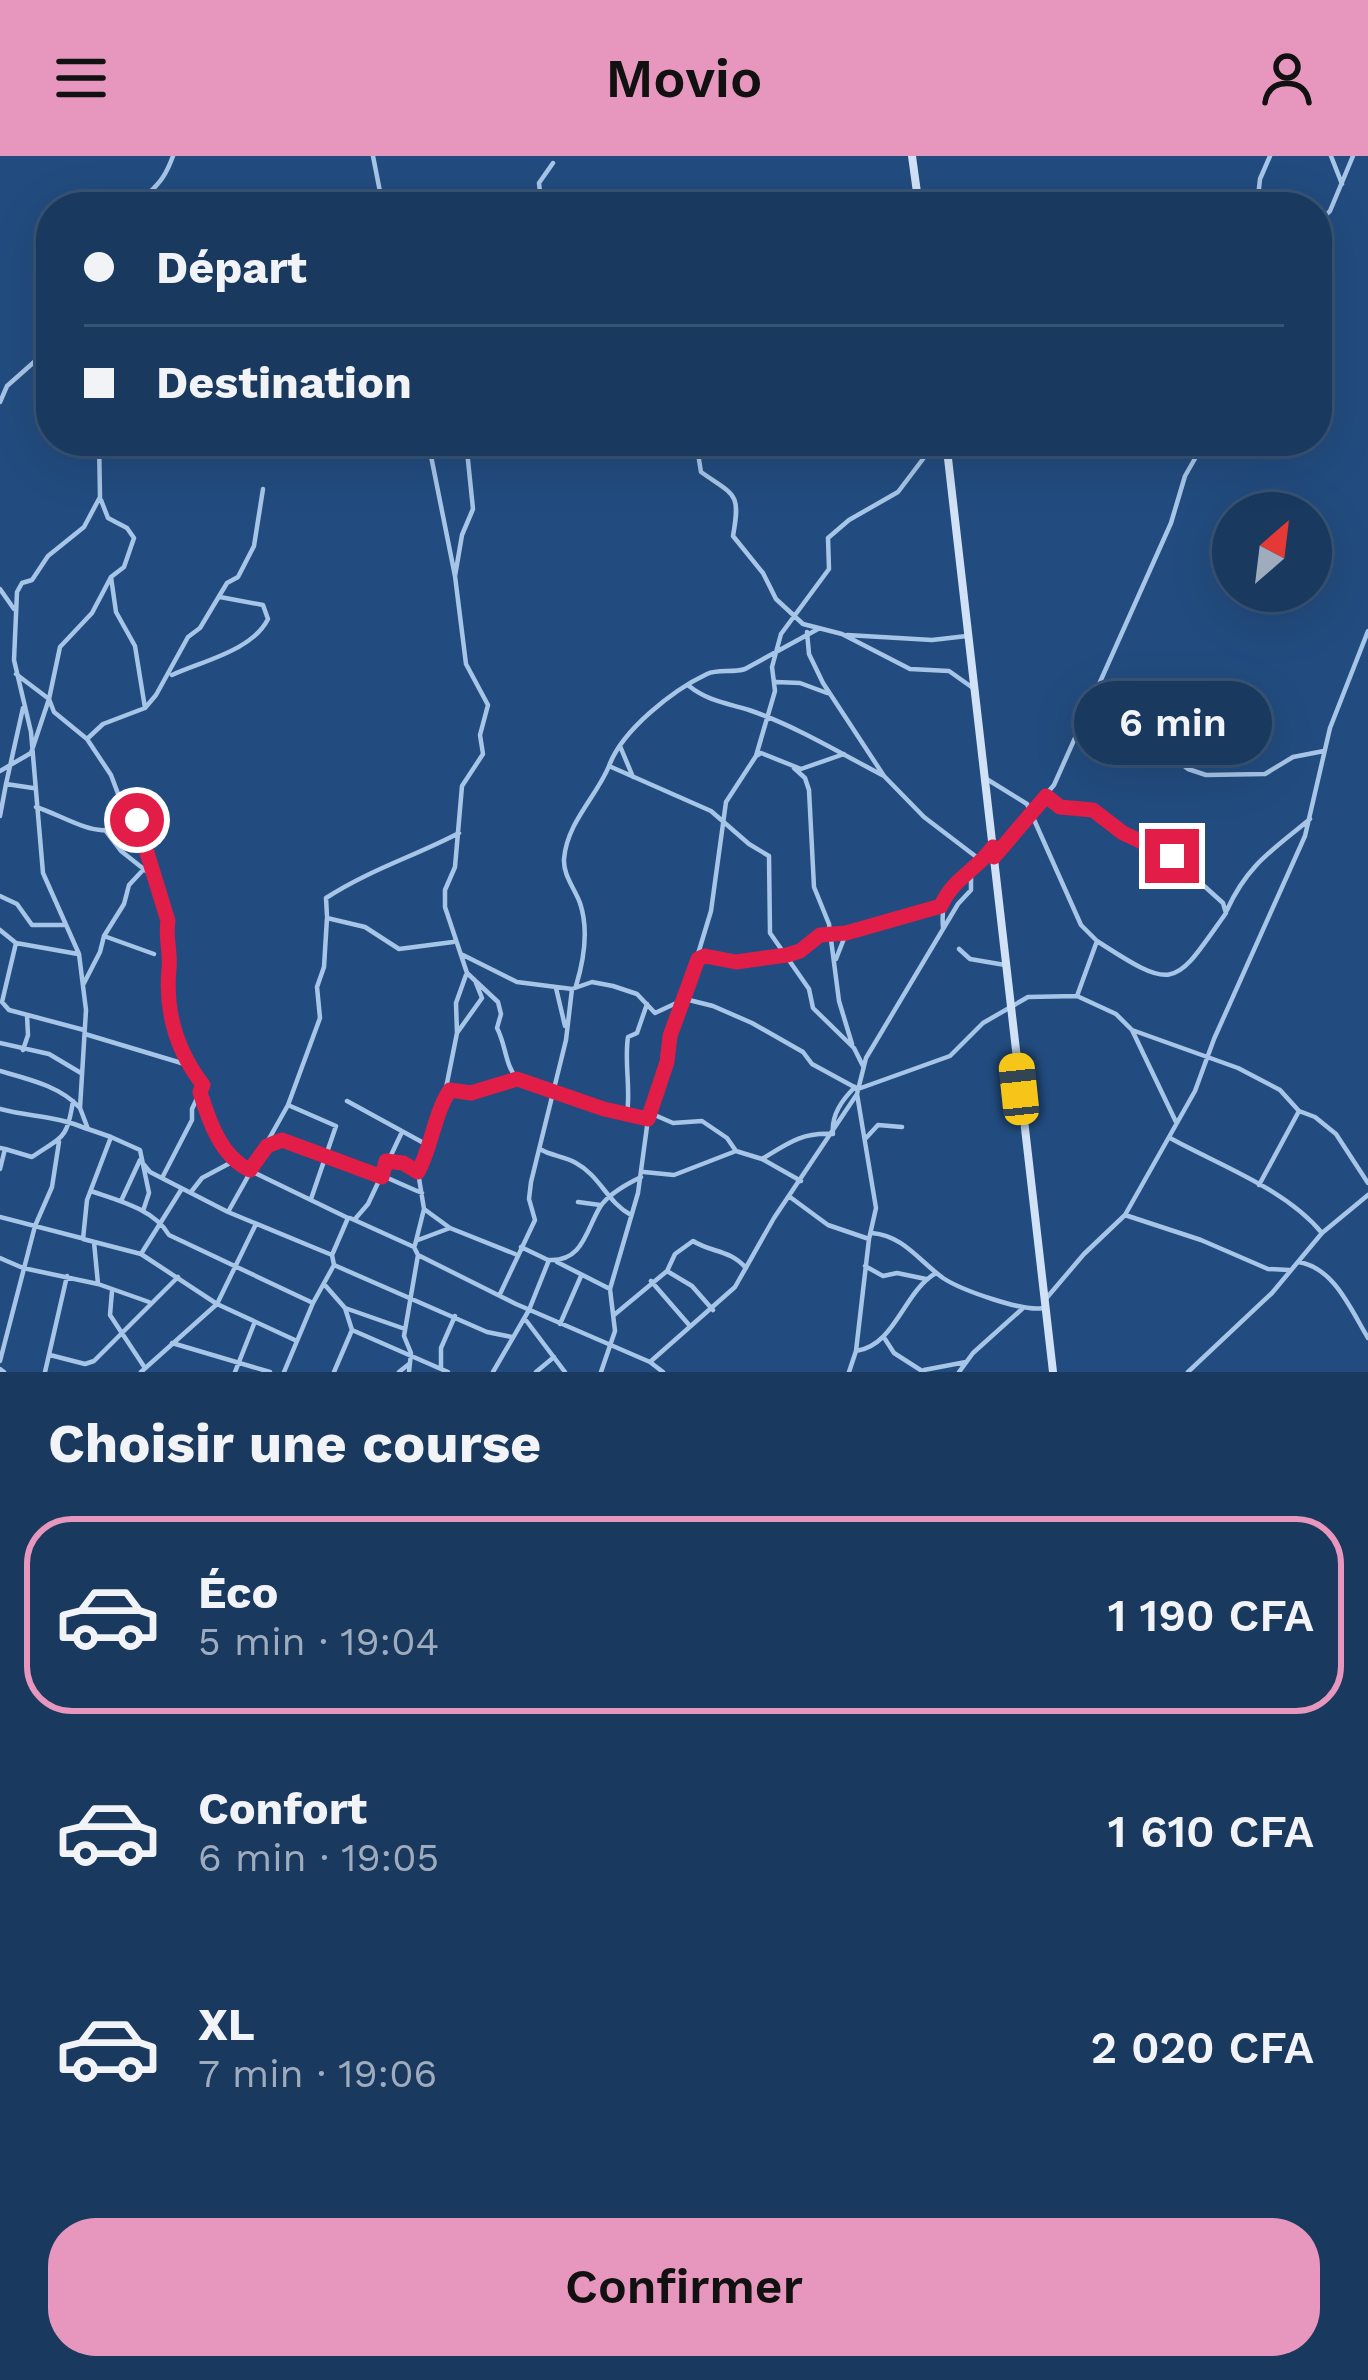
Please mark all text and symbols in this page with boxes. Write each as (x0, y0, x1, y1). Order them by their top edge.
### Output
icon: menu (48, 45, 114, 111)
icon: person (1254, 45, 1320, 111)
text: Movio (606, 47, 762, 110)
text: Départ (156, 241, 307, 294)
text: Destination (156, 356, 412, 409)
north arrow (1212, 492, 1332, 612)
map controls (1212, 492, 1332, 612)
callout: 6 min (1073, 682, 1271, 766)
text: 6 min (1119, 700, 1227, 745)
route start (110, 793, 164, 847)
route end (1145, 829, 1199, 883)
car (997, 1051, 1041, 1127)
text: Choisir une course (48, 1412, 541, 1475)
icon: car (54, 1561, 162, 1669)
text: Éco (198, 1566, 279, 1619)
text: 1 190 CFA (1108, 1589, 1314, 1642)
text: 5 min · 19:04 (198, 1619, 439, 1664)
icon: car (54, 1777, 162, 1885)
text: Confort (198, 1782, 367, 1835)
text: 1 610 CFA (1108, 1805, 1314, 1858)
text: 6 min · 19:05 (198, 1835, 439, 1880)
icon: car (54, 1993, 162, 2101)
text: XL (198, 1998, 255, 2051)
text: 2 020 CFA (1091, 2021, 1314, 2074)
text: 7 min · 19:06 (198, 2051, 437, 2096)
button: Confirmer (48, 2218, 1320, 2356)

